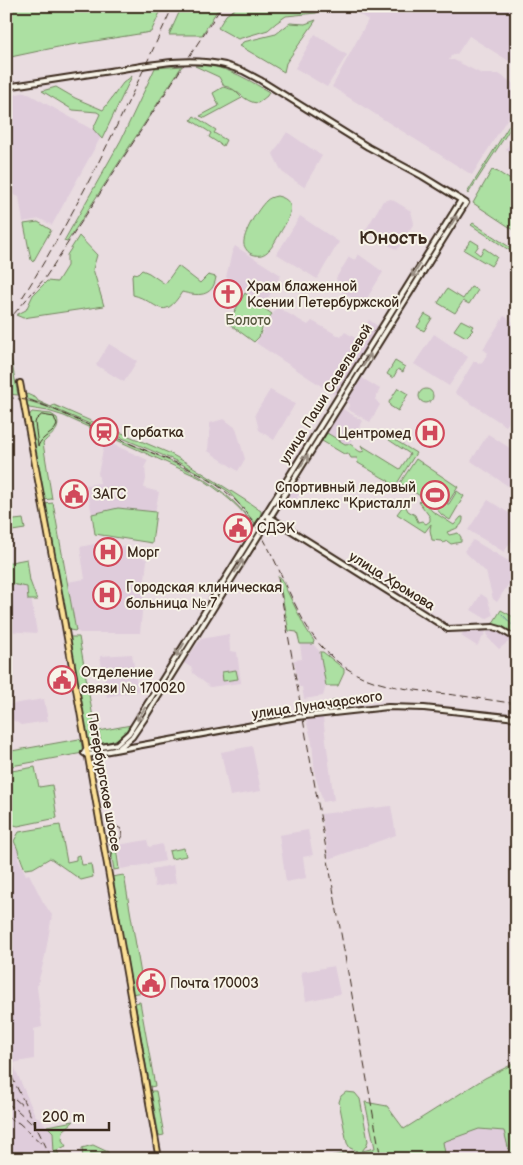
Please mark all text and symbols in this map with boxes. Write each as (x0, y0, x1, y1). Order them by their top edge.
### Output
one-way arrow (449, 216, 459, 230)
district label: Юность (359, 227, 427, 250)
one-way arrow (411, 263, 421, 277)
place label: Храм блаженной Ксении Петербуржской (247, 278, 399, 311)
church icon: Храм блаженной Ксении Петербуржской (213, 279, 243, 309)
park label: Болото (225, 312, 271, 329)
street label: улица Паши Савельевой (276, 321, 376, 467)
one-way arrow (363, 354, 373, 368)
station icon: Горбатка (89, 417, 119, 447)
hospital icon: Центромед (415, 418, 445, 448)
place label: Горбатка (123, 424, 185, 441)
place label: Центромед (337, 425, 411, 442)
one-way arrow (299, 454, 309, 468)
public building icon: ЗАГС (59, 479, 89, 509)
place label: Спортивный ледовый комплекс "Кристалл" (275, 479, 416, 512)
sports icon: Спортивный ледовый комплекс "Кристалл" (420, 480, 450, 510)
place label: ЗАГС (93, 486, 127, 503)
public building icon: СДЭК (223, 513, 253, 543)
place label: СДЭК (257, 520, 296, 537)
hospital icon: Морг (93, 537, 123, 567)
place label: Морг (127, 544, 160, 561)
street label: улица Хромова (346, 548, 439, 615)
one-way arrow (235, 559, 245, 573)
place label: Городская клиническая больница № 7 (126, 579, 283, 612)
hospital icon: Городская клиническая больница № 7 (92, 580, 122, 610)
one-way arrow (175, 643, 185, 657)
place label: Отделение связи № 170020 (81, 664, 185, 697)
public building icon: Отделение связи № 170020 (47, 665, 77, 695)
street label: улица Луначарского (251, 687, 383, 723)
one-way arrow (135, 706, 145, 720)
street label: Петербургское шоссе (83, 711, 125, 853)
public building icon: Почта 170003 (136, 968, 166, 998)
place label: Почта 170003 (170, 975, 259, 992)
scale bar (35, 1100, 109, 1132)
text: 200 m (42, 1108, 85, 1127)

